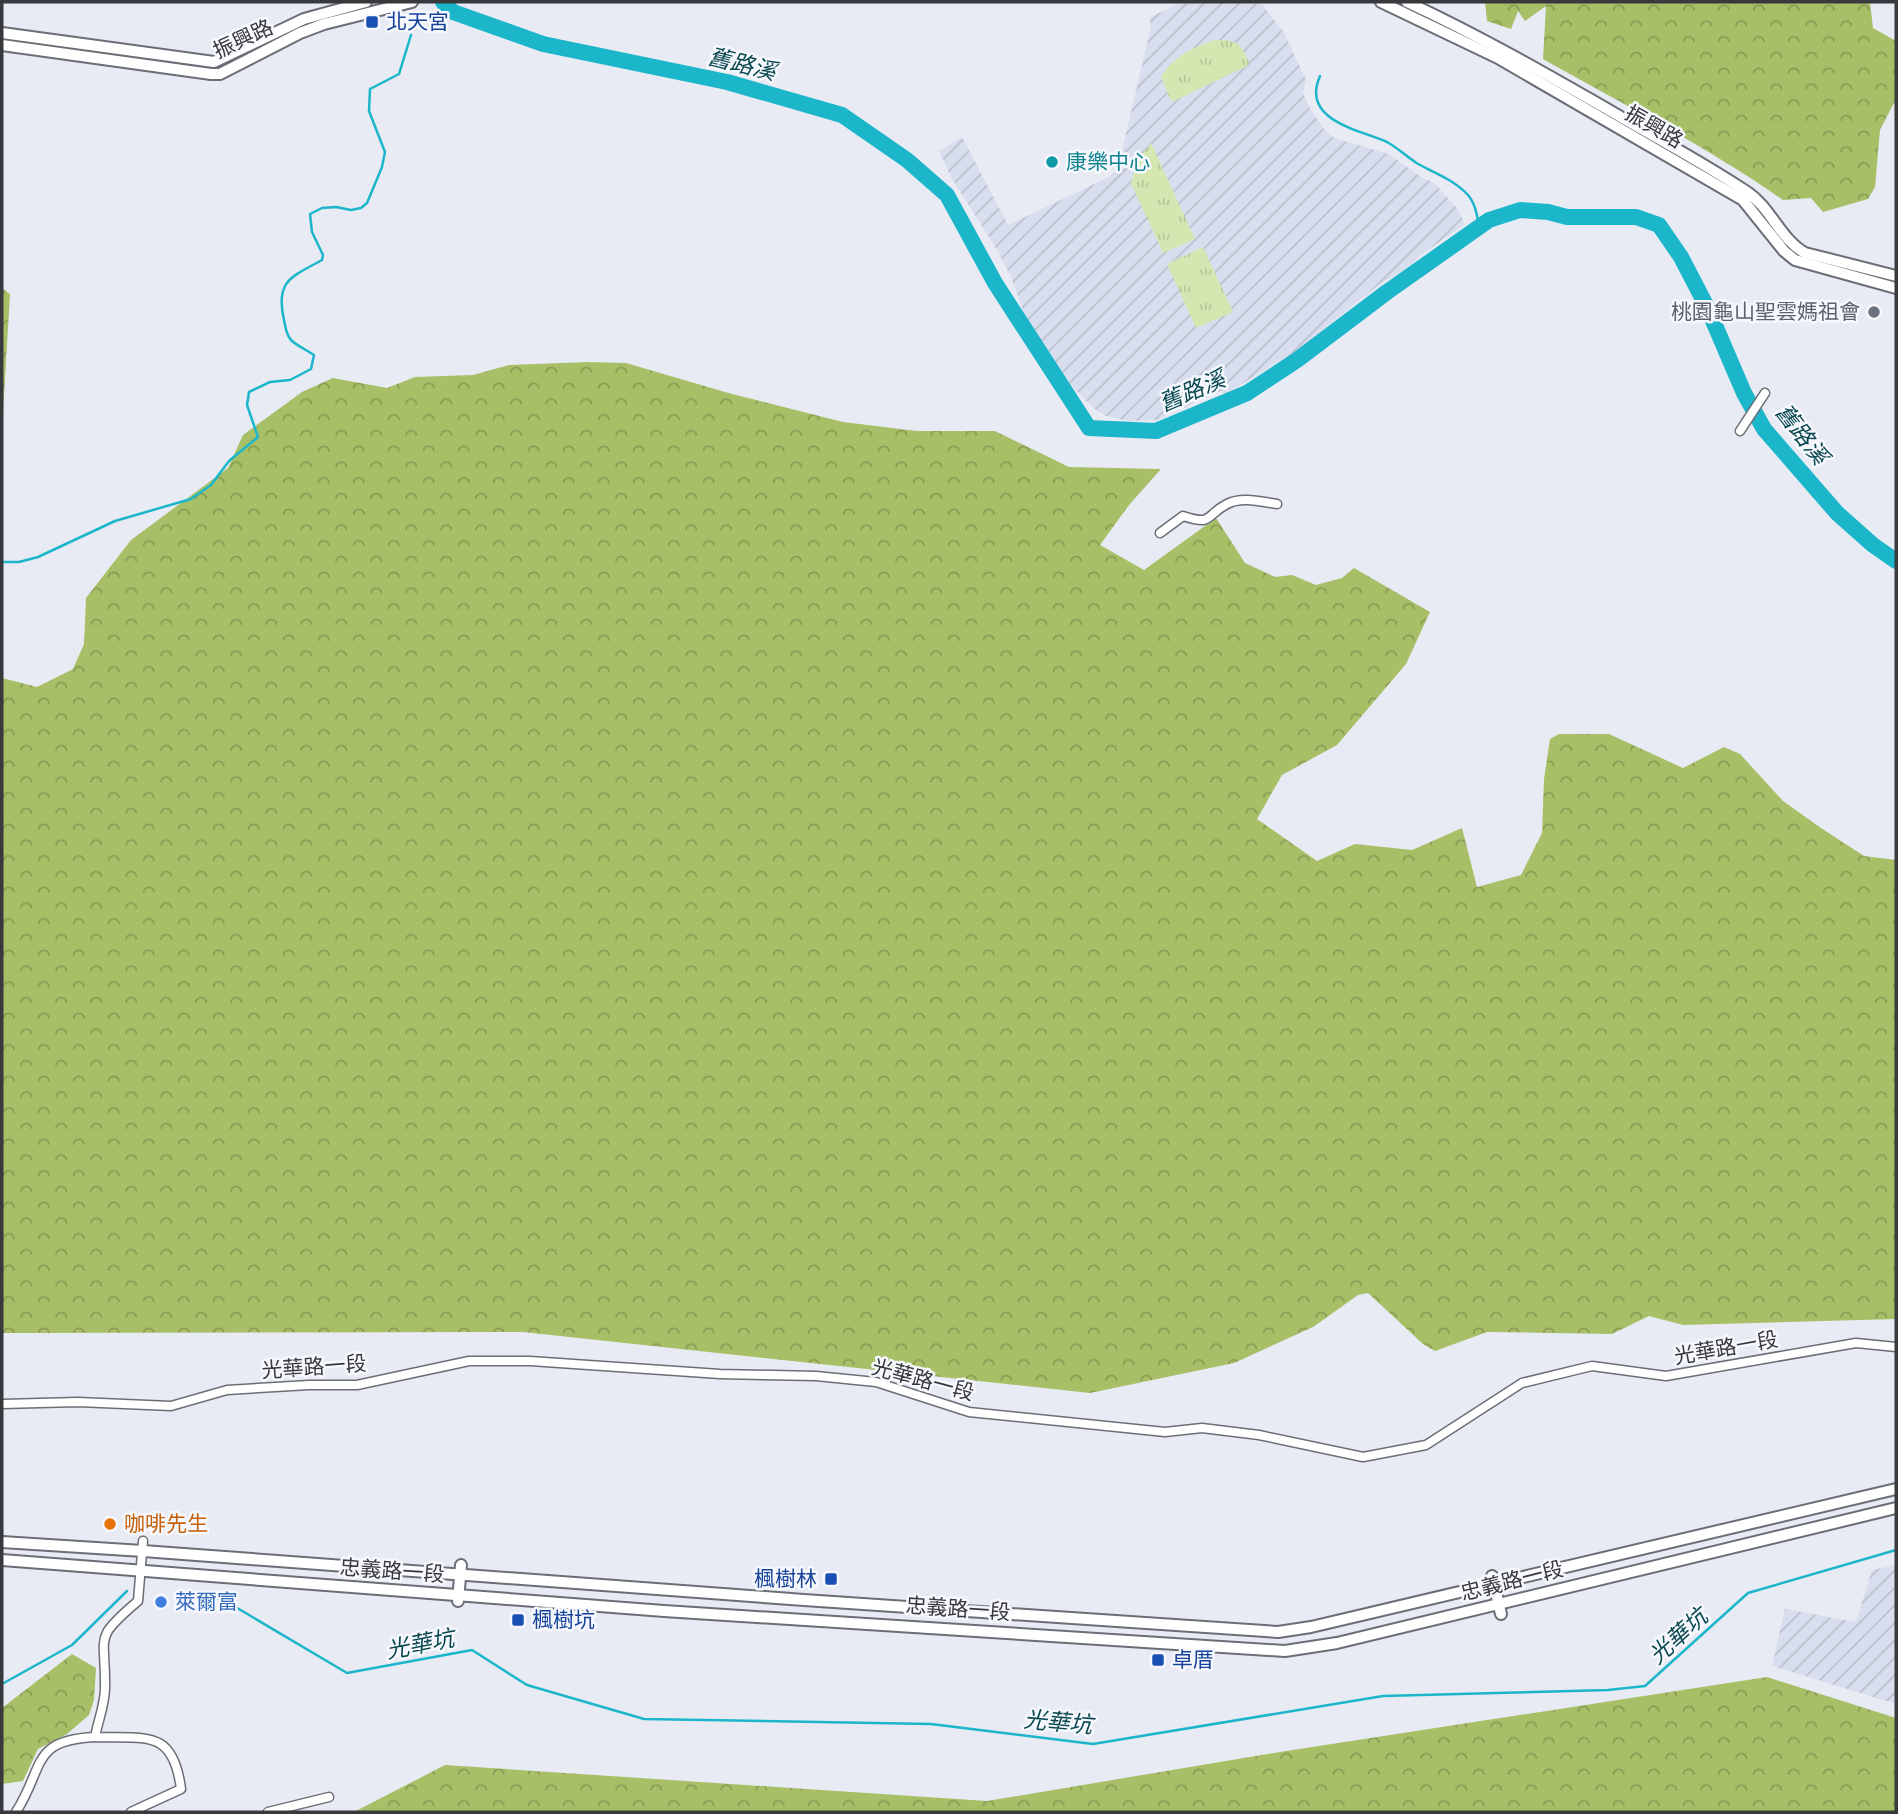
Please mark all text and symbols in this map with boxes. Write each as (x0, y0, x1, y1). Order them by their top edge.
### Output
place label: 北天宮 (386, 9, 449, 33)
street label: 振興路 (209, 14, 276, 62)
marker: 北天宮 (364, 14, 380, 30)
water label: 舊路溪 (705, 43, 782, 86)
street label: 振興路 (1621, 100, 1688, 152)
place label: 康樂中心 (1066, 149, 1150, 173)
marker: 康樂中心 (1044, 154, 1060, 170)
place label: 桃園龜山聖雲媽祖會 (1671, 299, 1860, 323)
marker: 桃園龜山聖雲媽祖會 (1866, 304, 1882, 320)
water label: 舊路溪 (1155, 364, 1232, 416)
water label: 舊路溪 (1771, 399, 1835, 472)
street label: 光華路一段 (1672, 1326, 1780, 1368)
street label: 光華路一段 (261, 1350, 367, 1382)
street label: 光華路一段 (869, 1354, 977, 1404)
place label: 咖啡先生 (124, 1511, 208, 1535)
marker: 咖啡先生 (102, 1516, 118, 1532)
street label: 忠義路一段 (339, 1554, 445, 1586)
street label: 忠義路一段 (1458, 1556, 1566, 1604)
place label: 楓樹林 (754, 1566, 817, 1590)
marker: 楓樹林 (823, 1571, 839, 1587)
place label: 萊爾富 (175, 1589, 238, 1613)
street label: 忠義路一段 (905, 1592, 1011, 1624)
marker: 萊爾富 (153, 1594, 169, 1610)
water label: 光華坑 (1644, 1601, 1715, 1669)
place label: 楓樹坑 (532, 1607, 595, 1631)
marker: 楓樹坑 (510, 1612, 526, 1628)
water label: 光華坑 (384, 1624, 459, 1663)
place label: 卓厝 (1172, 1647, 1214, 1671)
marker: 卓厝 (1150, 1652, 1166, 1668)
water label: 光華坑 (1022, 1706, 1096, 1738)

